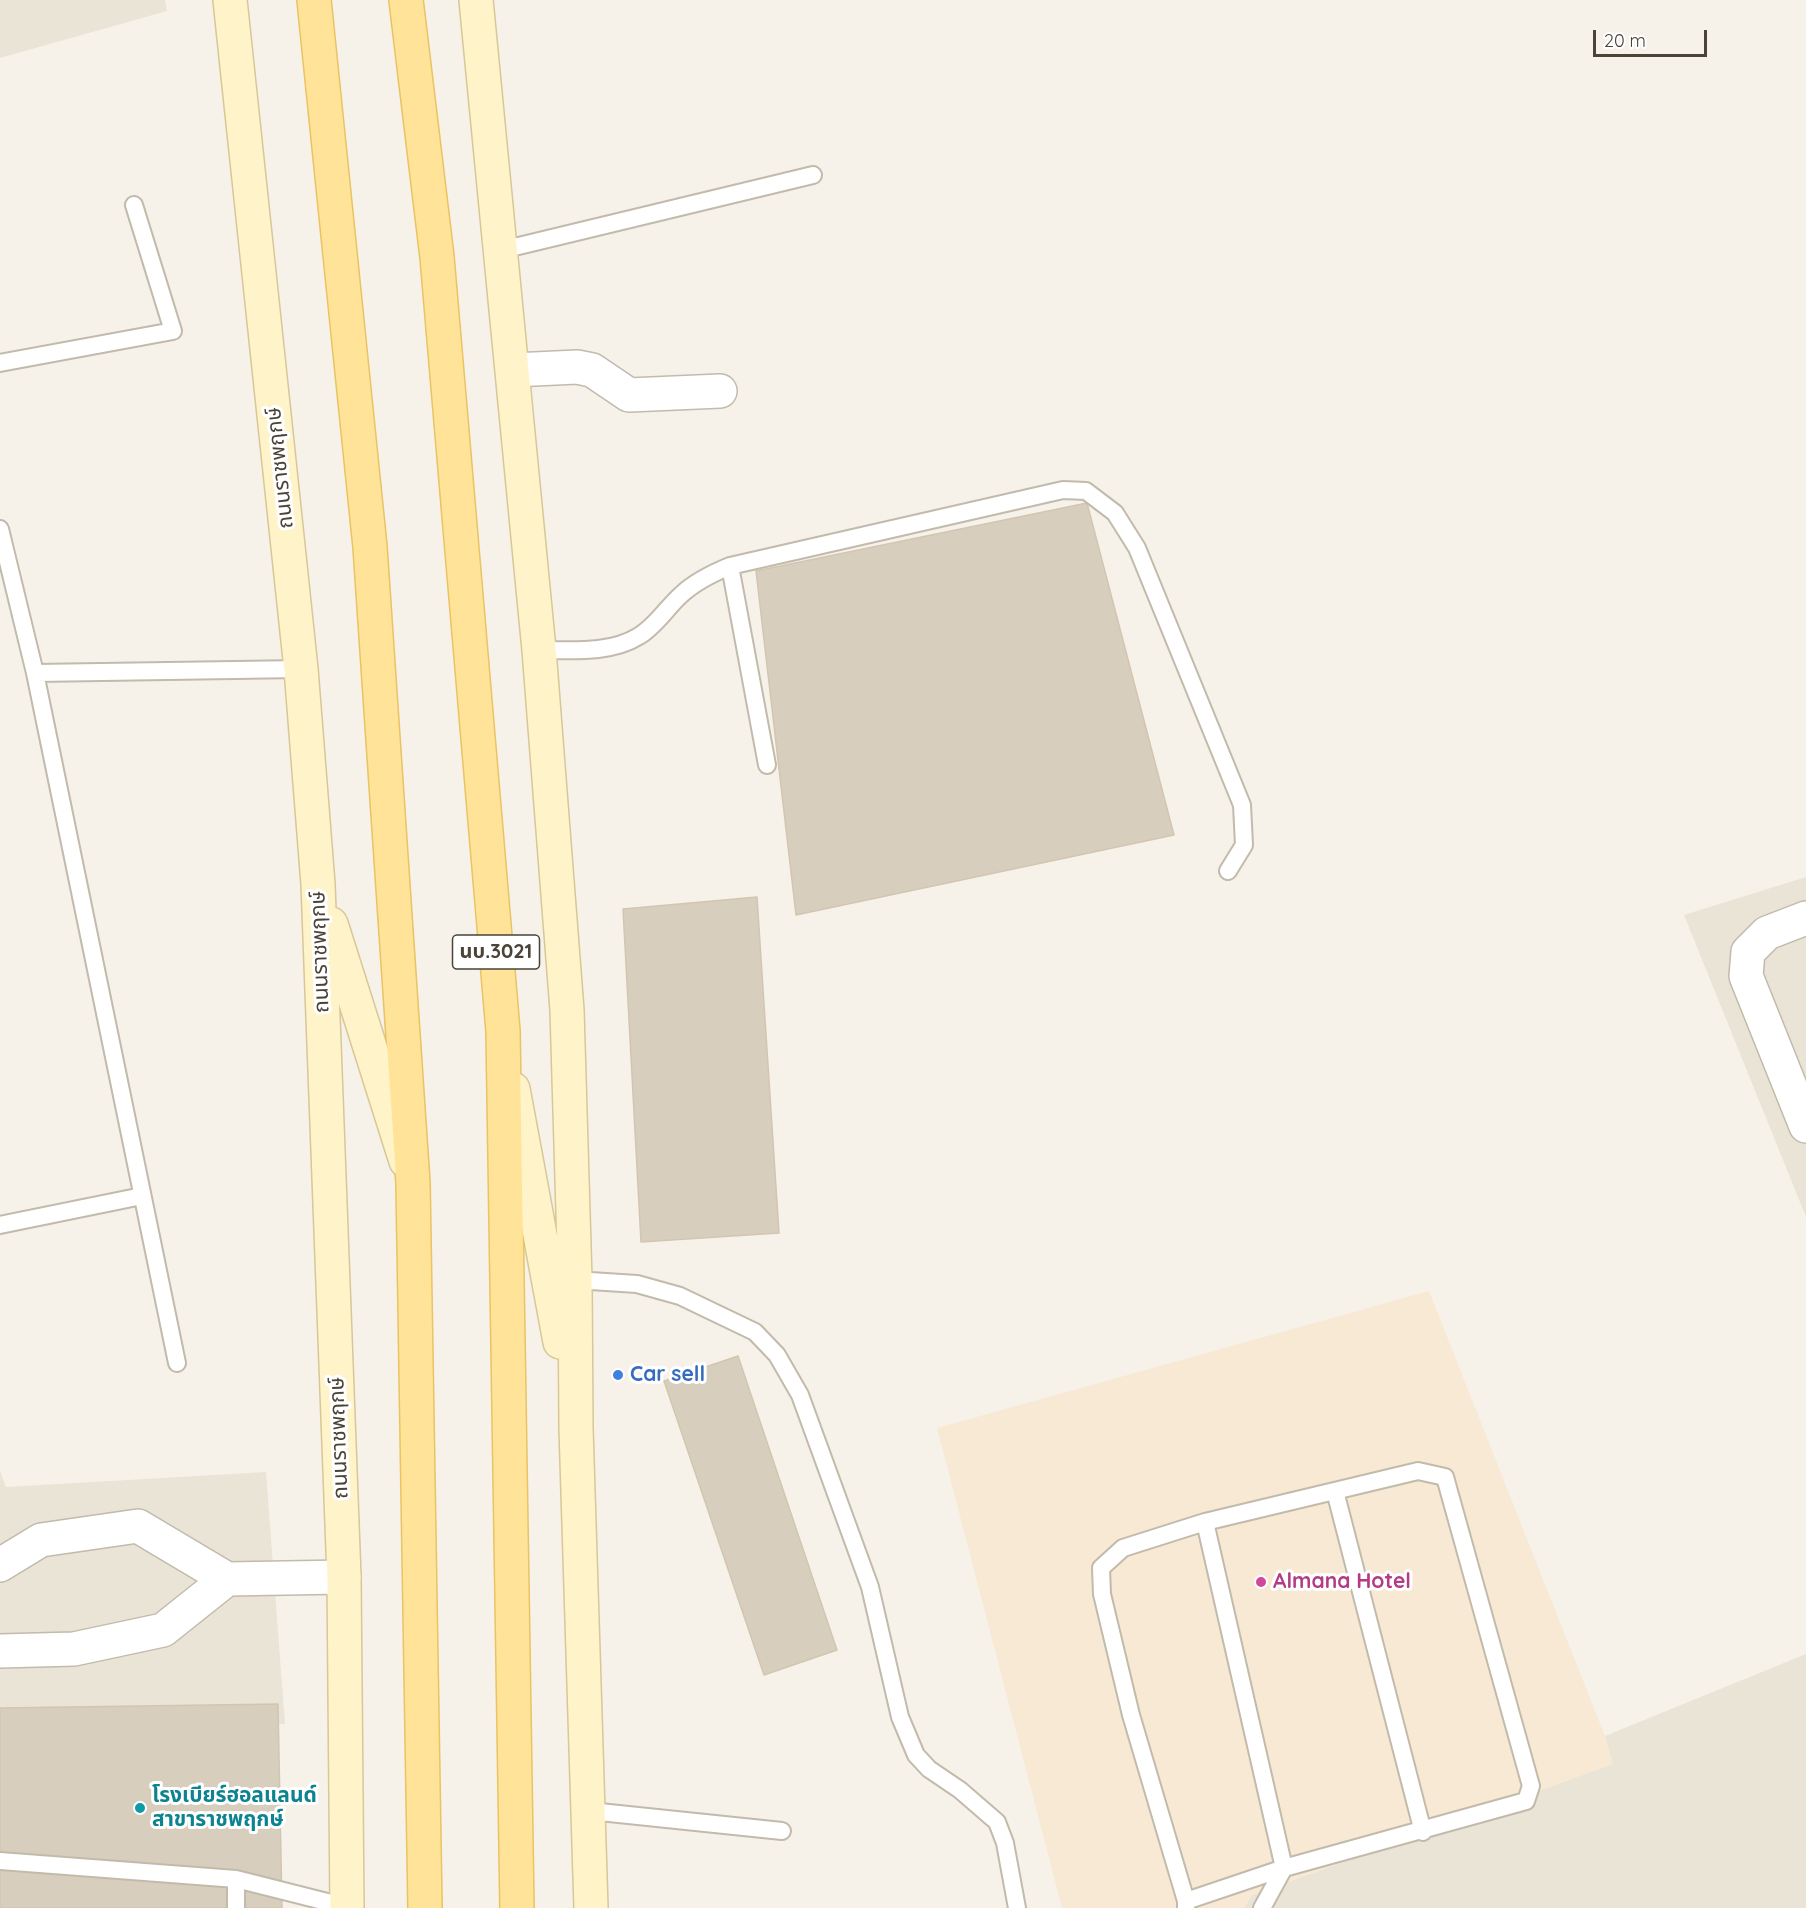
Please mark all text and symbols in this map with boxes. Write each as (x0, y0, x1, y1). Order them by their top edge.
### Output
scale bar (1596, 18, 1710, 56)
text: 20 m (1604, 29, 1646, 52)
street label: ถนนราชพฤกษ์ (261, 406, 299, 530)
street label: ถนนราชพฤกษ์ (305, 891, 335, 1013)
road number: นบ.3021 (452, 935, 540, 969)
place label: Car sell (630, 1362, 705, 1388)
marker: Car sell (611, 1368, 625, 1382)
street label: ถนนราชพฤกษ์ (324, 1377, 354, 1499)
place label: Almana Hotel (1273, 1569, 1411, 1595)
marker: Almana Hotel (1254, 1575, 1268, 1589)
place label: โรงเบียร์ฮอลแลนด์ สาขาราชพฤกษ์ (152, 1783, 317, 1833)
marker: โรงเบียร์ฮอลแลนด์ สาขาราชพฤกษ์ (133, 1801, 147, 1815)

